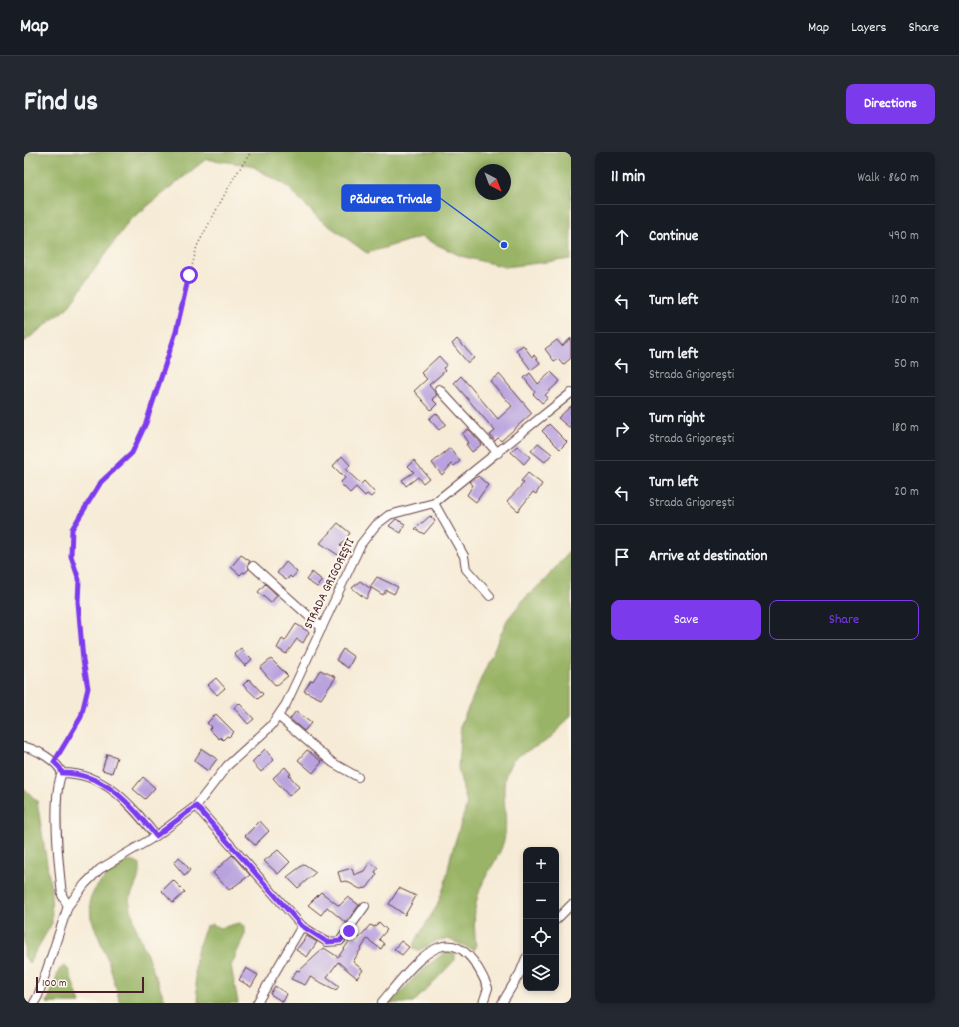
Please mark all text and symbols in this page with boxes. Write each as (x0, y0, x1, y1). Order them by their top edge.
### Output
text: Map (20, 14, 49, 41)
text: Map (808, 18, 829, 38)
text: Layers (851, 18, 886, 38)
text: Share (908, 18, 939, 38)
text: Find us (24, 84, 98, 124)
button: Directions (846, 84, 935, 124)
north arrow (475, 164, 511, 200)
text: 11 min (611, 166, 645, 190)
text: Walk · 860 m (858, 169, 919, 188)
callout: Pădurea Trivale (342, 185, 440, 211)
text: Pădurea Trivale (350, 190, 432, 210)
icon: ahead (611, 226, 633, 248)
text: Continue (649, 226, 698, 248)
text: 490 m (889, 227, 919, 246)
route start (180, 266, 198, 284)
icon: left (611, 290, 633, 312)
text: Turn left (649, 290, 698, 312)
text: 120 m (891, 291, 919, 310)
text: Turn left (649, 344, 698, 366)
icon: left (611, 354, 633, 376)
text: 50 m (894, 355, 919, 374)
text: Strada Grigorești (649, 366, 734, 385)
text: Turn right (649, 408, 705, 430)
icon: right (611, 418, 633, 440)
text: 180 m (892, 419, 919, 438)
text: Strada Grigorești (649, 430, 734, 449)
text: Turn left (649, 472, 698, 494)
icon: left (611, 482, 633, 504)
text: 20 m (894, 483, 919, 502)
text: Strada Grigorești (649, 494, 734, 513)
street label: STRADA GRIGOREȘTI (300, 535, 360, 633)
icon: arrive (611, 546, 633, 568)
text: Arrive at destination (649, 546, 767, 568)
button: Save (611, 600, 761, 640)
button: Share (769, 600, 919, 640)
map controls (523, 847, 559, 991)
button: + (523, 847, 559, 883)
button: − (523, 883, 559, 919)
button: locate (523, 919, 559, 955)
route end (340, 922, 358, 940)
button: layers (523, 955, 559, 991)
scale bar (36, 975, 144, 994)
text: 100 m (42, 976, 66, 992)

